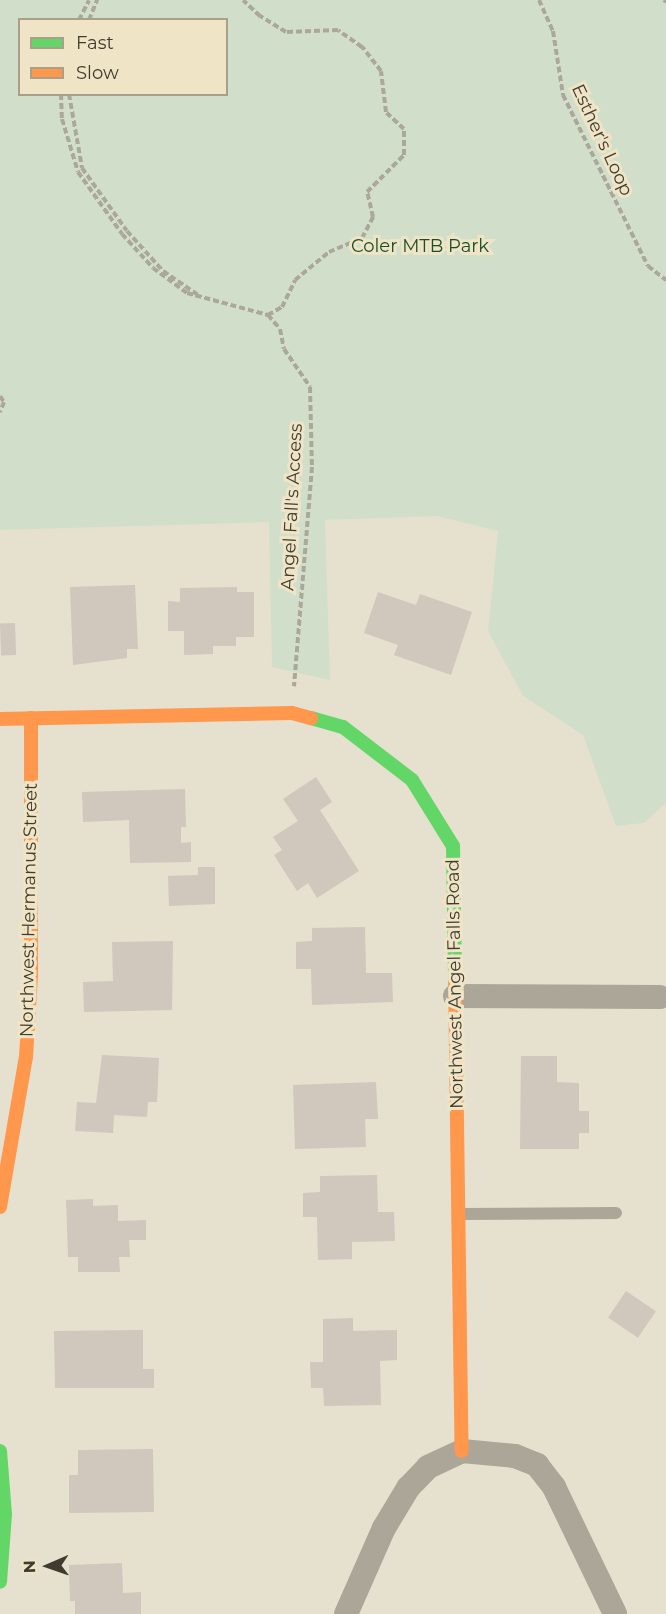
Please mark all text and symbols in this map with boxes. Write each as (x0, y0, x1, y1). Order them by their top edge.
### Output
legend (18, 18, 228, 96)
text: Fast (76, 32, 114, 54)
text: Slow (76, 62, 119, 84)
street label: Esther's Loop (567, 81, 637, 199)
park label: Coler MTB Park (351, 235, 489, 257)
street label: Angel Fall's Access (277, 423, 307, 591)
street label: Northwest Hermanus Street (16, 783, 42, 1037)
street label: Northwest Angel Falls Road (442, 859, 468, 1109)
north arrow (18, 1536, 78, 1596)
text: N (20, 1560, 39, 1573)

